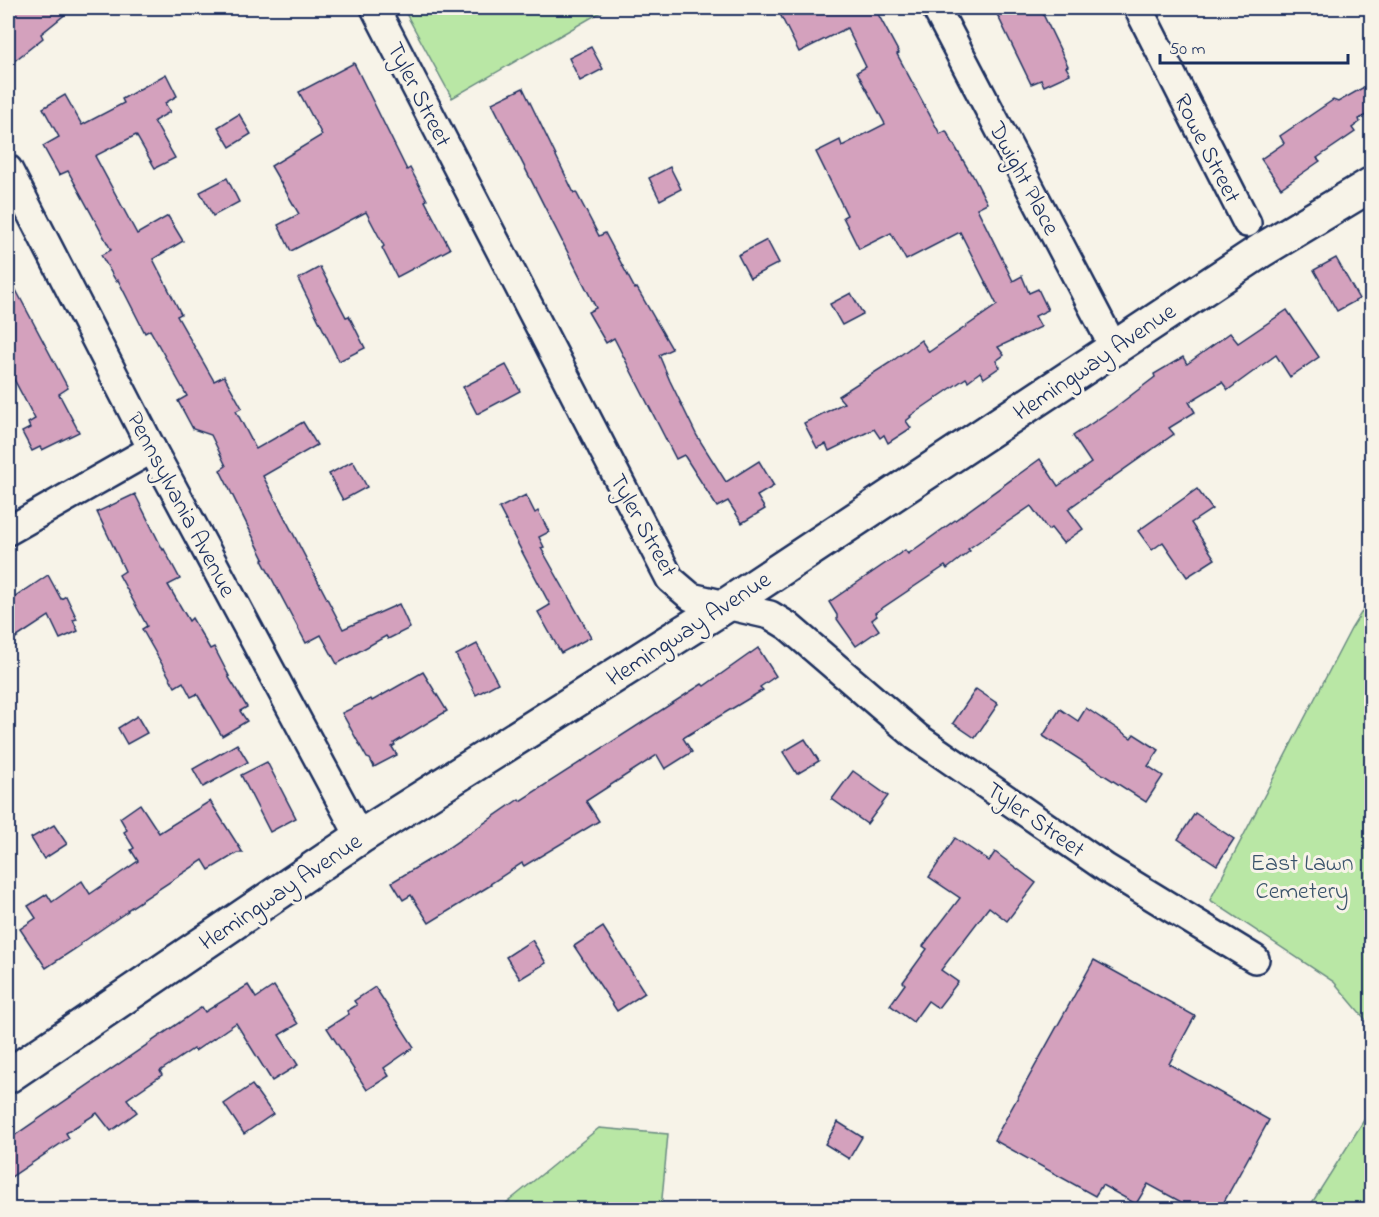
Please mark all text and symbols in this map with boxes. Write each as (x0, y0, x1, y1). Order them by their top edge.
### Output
scale bar (1160, 27, 1348, 65)
street label: Tyler Street (375, 36, 459, 154)
text: 50 m (1169, 37, 1206, 63)
street label: Rowe Street (1163, 88, 1248, 210)
street label: Dwight Place (978, 115, 1067, 242)
street label: Hemingway Avenue (1007, 295, 1185, 432)
street label: Pennsylvania Avenue (115, 406, 244, 605)
street label: Tyler Street (598, 468, 685, 585)
street label: Hemingway Avenue (600, 564, 779, 697)
street label: Tyler Street (977, 774, 1091, 869)
street label: Hemingway Avenue (193, 825, 371, 962)
park label: East Lawn Cemetery (1250, 847, 1354, 911)

